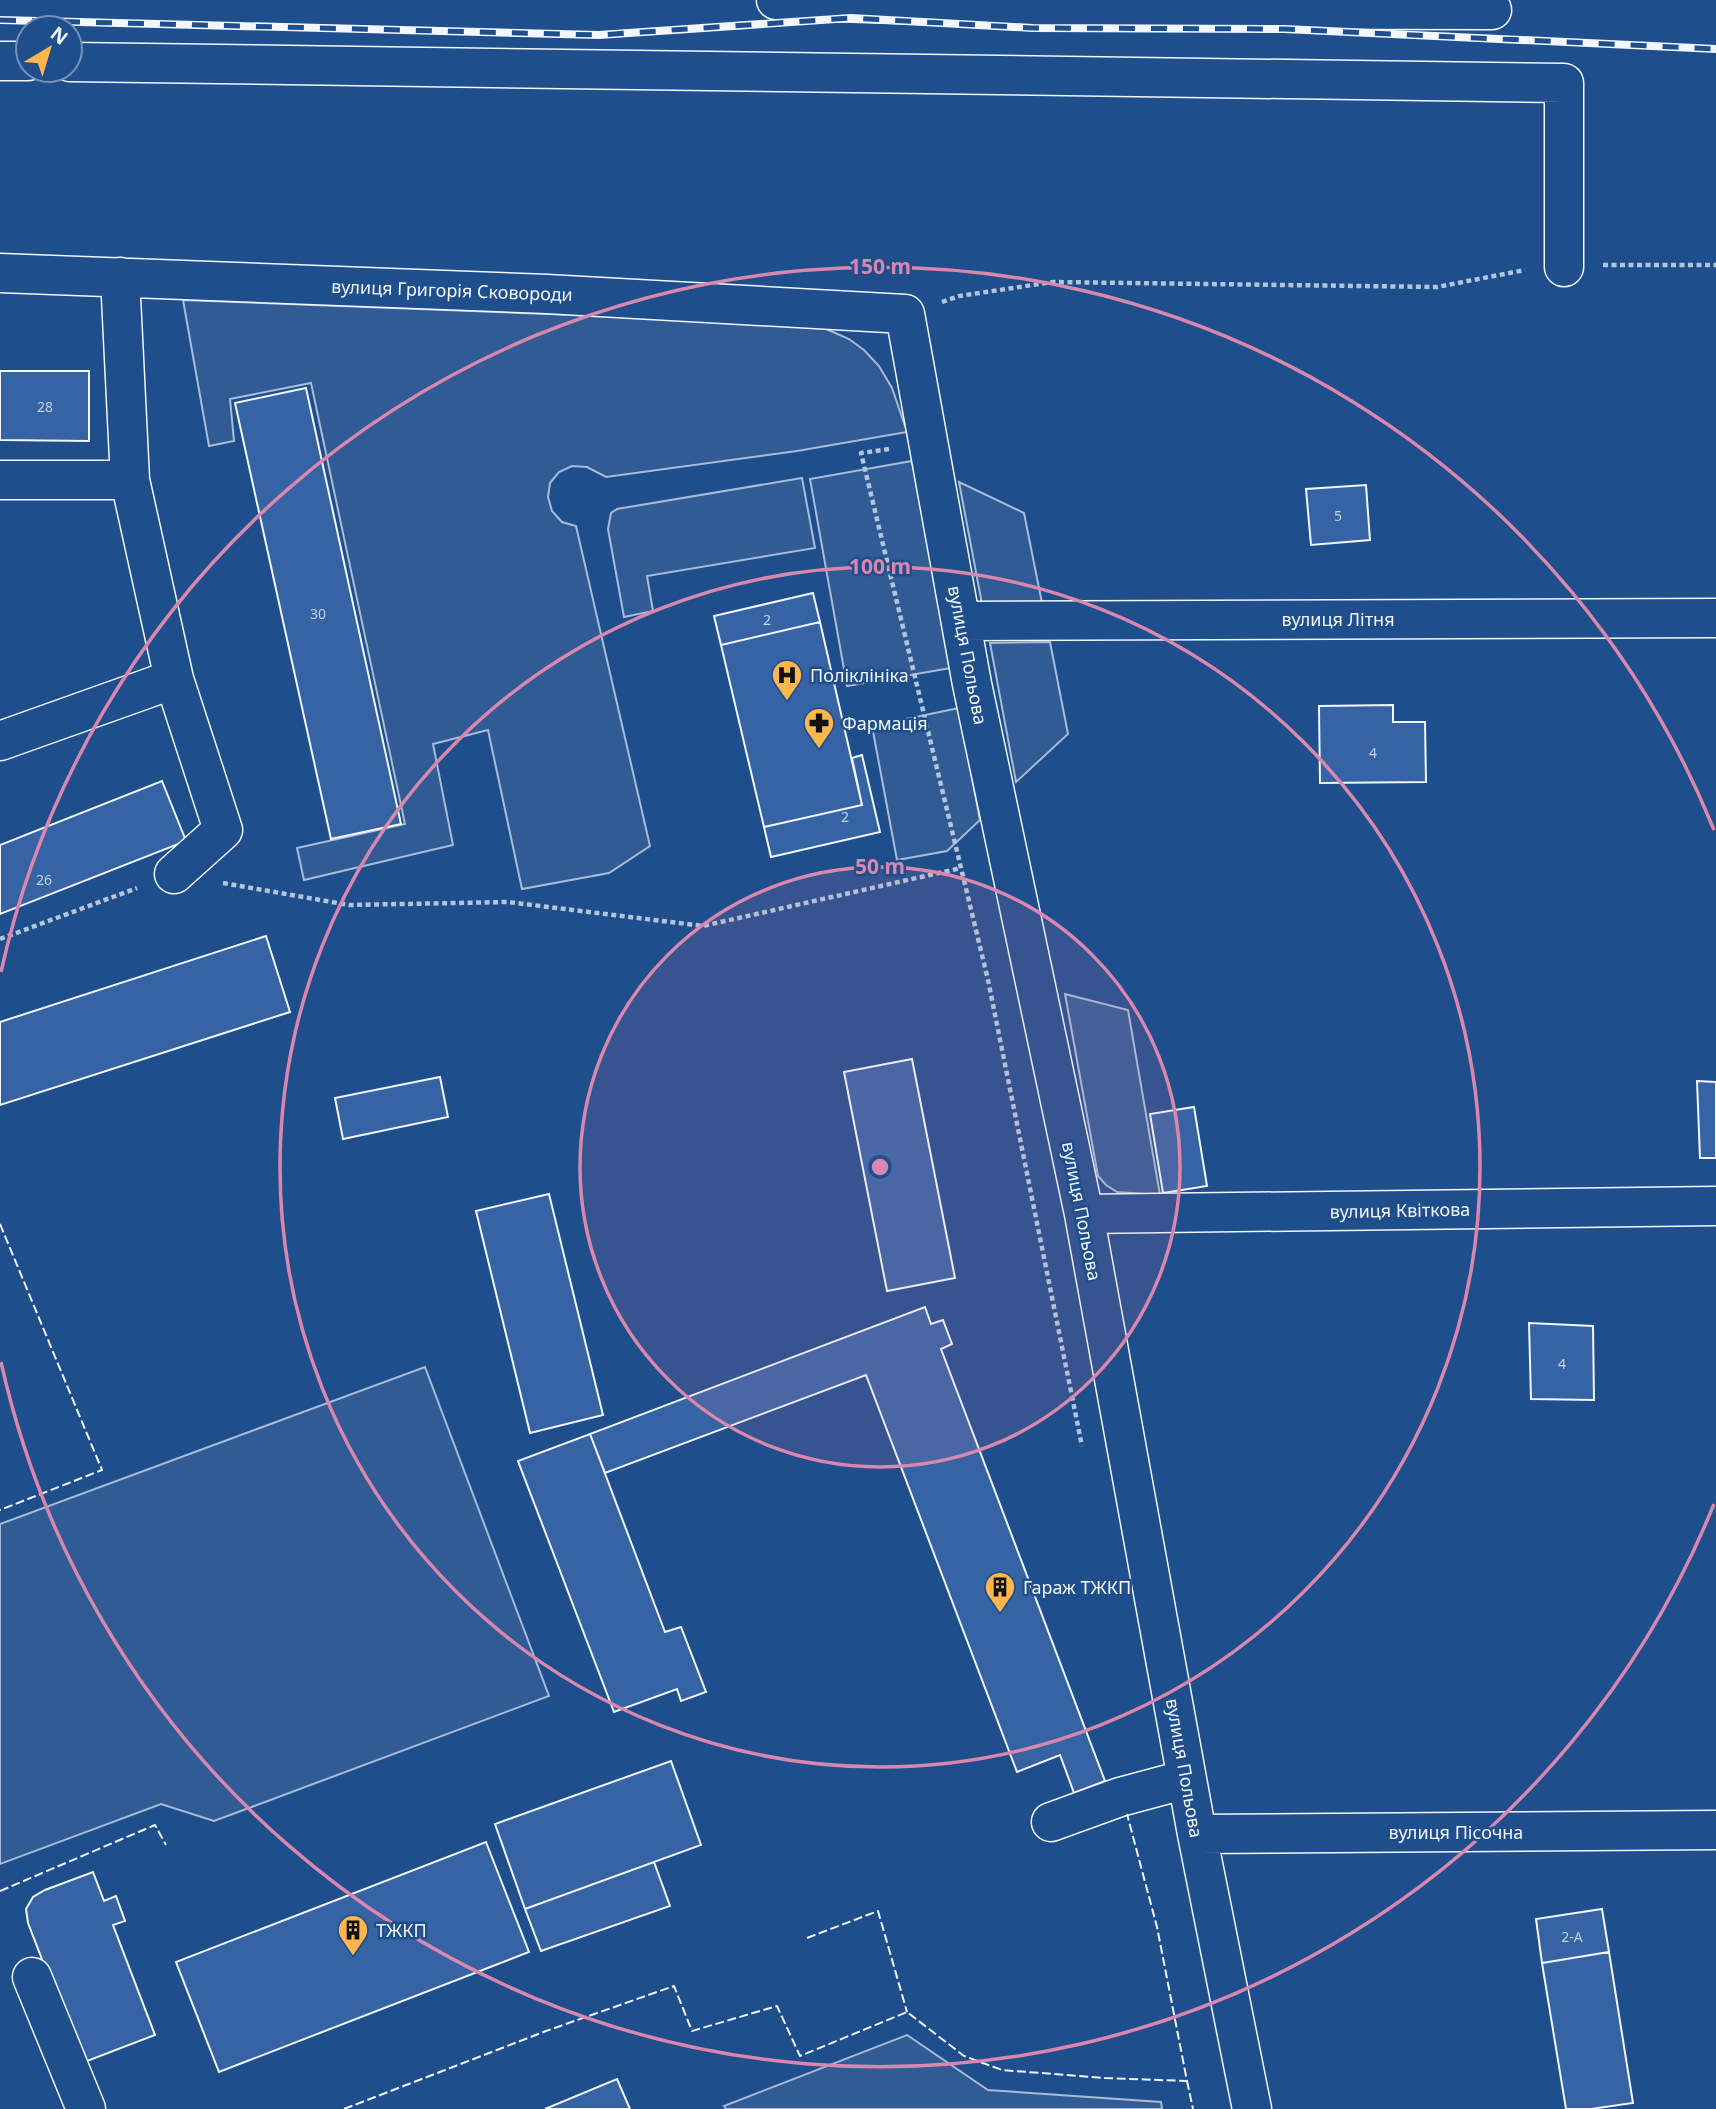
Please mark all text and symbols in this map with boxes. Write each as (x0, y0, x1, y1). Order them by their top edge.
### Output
north arrow (14, 14, 84, 84)
text: N (45, 21, 74, 51)
text: 150 m (849, 252, 911, 280)
street label: вулиця Григорія Сковороди (331, 274, 573, 306)
house number: 28 (37, 397, 53, 416)
house number: 5 (1334, 506, 1342, 525)
text: 100 m (849, 552, 911, 580)
street label: вулиця Польова (943, 583, 993, 727)
house number: 30 (310, 604, 326, 623)
street label: вулиця Літня (1281, 607, 1395, 631)
house number: 2 (763, 610, 771, 629)
hospital icon: Поліклініка (770, 658, 804, 702)
place label: Поліклініка (810, 663, 909, 687)
pharmacy icon: Фармація (802, 706, 836, 750)
place label: Фармація (842, 711, 928, 735)
house number: 4 (1369, 743, 1377, 762)
house number: 2 (841, 807, 849, 826)
text: 50 m (855, 852, 905, 880)
house number: 26 (36, 870, 52, 889)
street label: вулиця Польова (1057, 1139, 1107, 1283)
centre of rings (868, 1155, 892, 1179)
street label: вулиця Квіткова (1330, 1197, 1470, 1223)
house number: 4 (1558, 1354, 1566, 1373)
building icon: Гараж ТЖКП (983, 1570, 1017, 1614)
place label: Гараж ТЖКП (1023, 1575, 1131, 1599)
street label: вулиця Польова (1161, 1696, 1209, 1840)
street label: вулиця Пісочна (1389, 1820, 1523, 1844)
building icon: ТЖКП (336, 1913, 370, 1957)
place label: ТЖКП (376, 1918, 427, 1942)
house number: 2-А (1561, 1927, 1583, 1946)

